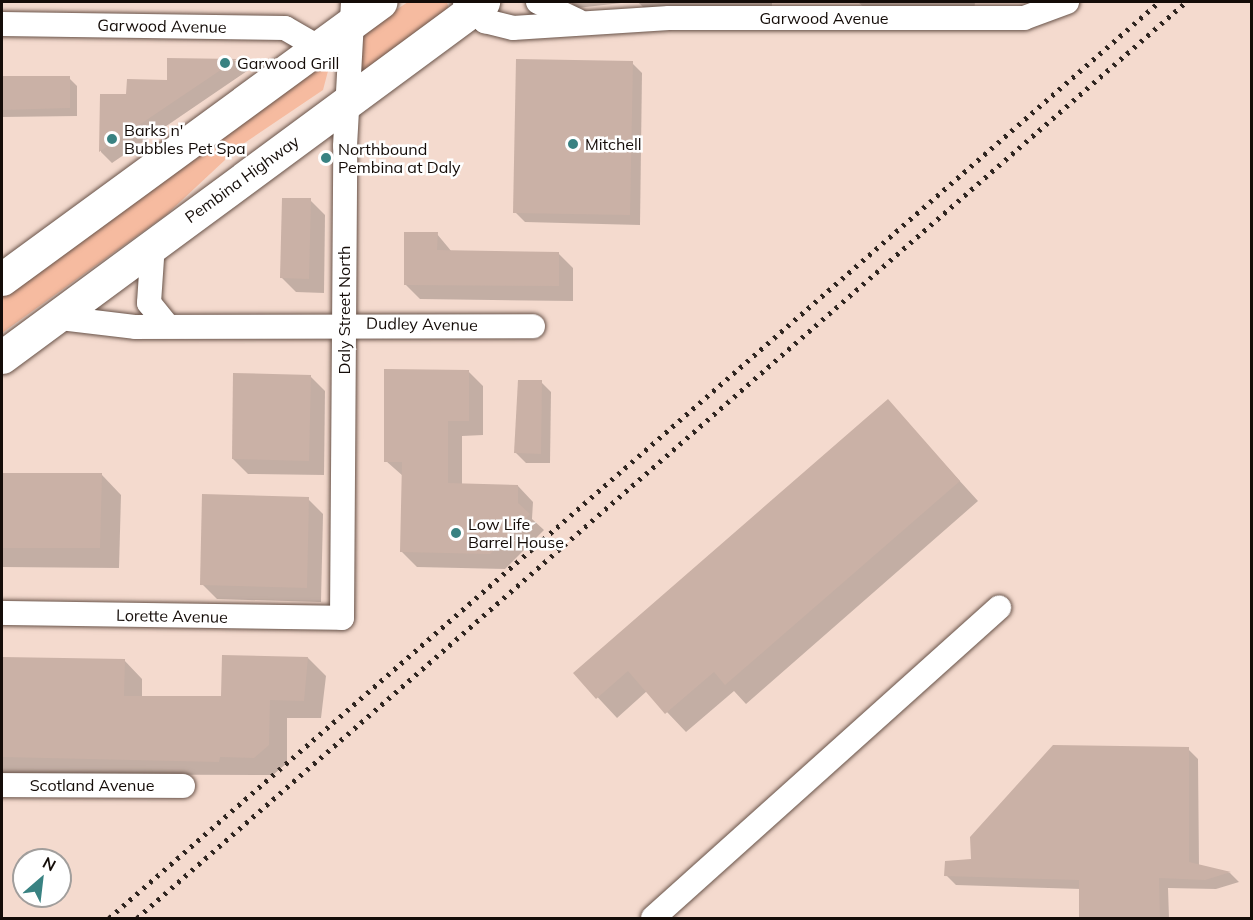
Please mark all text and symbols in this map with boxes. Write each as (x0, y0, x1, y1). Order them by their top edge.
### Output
street label: Garwood Avenue (759, 8, 889, 28)
street label: Garwood Avenue (97, 15, 227, 37)
place label: Garwood Grill (237, 53, 339, 73)
marker: Garwood Grill (218, 56, 232, 70)
place label: Barks n' Bubbles Pet Spa (124, 120, 246, 158)
street label: Pembina Highway (181, 131, 303, 227)
marker: Barks n' Bubbles Pet Spa (105, 132, 119, 146)
place label: Mitchell (585, 134, 642, 154)
marker: Mitchell (566, 137, 580, 151)
place label: Northbound Pembina at Daly (338, 139, 461, 177)
marker: Northbound Pembina at Daly (319, 151, 333, 165)
street label: Daly Street North (334, 246, 354, 374)
street label: Dudley Avenue (366, 313, 478, 335)
place label: Low Life Barrel House (468, 514, 564, 552)
marker: Low Life Barrel House (449, 526, 463, 540)
street label: Lorette Avenue (116, 605, 228, 627)
street label: Scotland Avenue (30, 775, 154, 795)
north arrow (12, 848, 72, 908)
text: N (39, 852, 60, 876)

